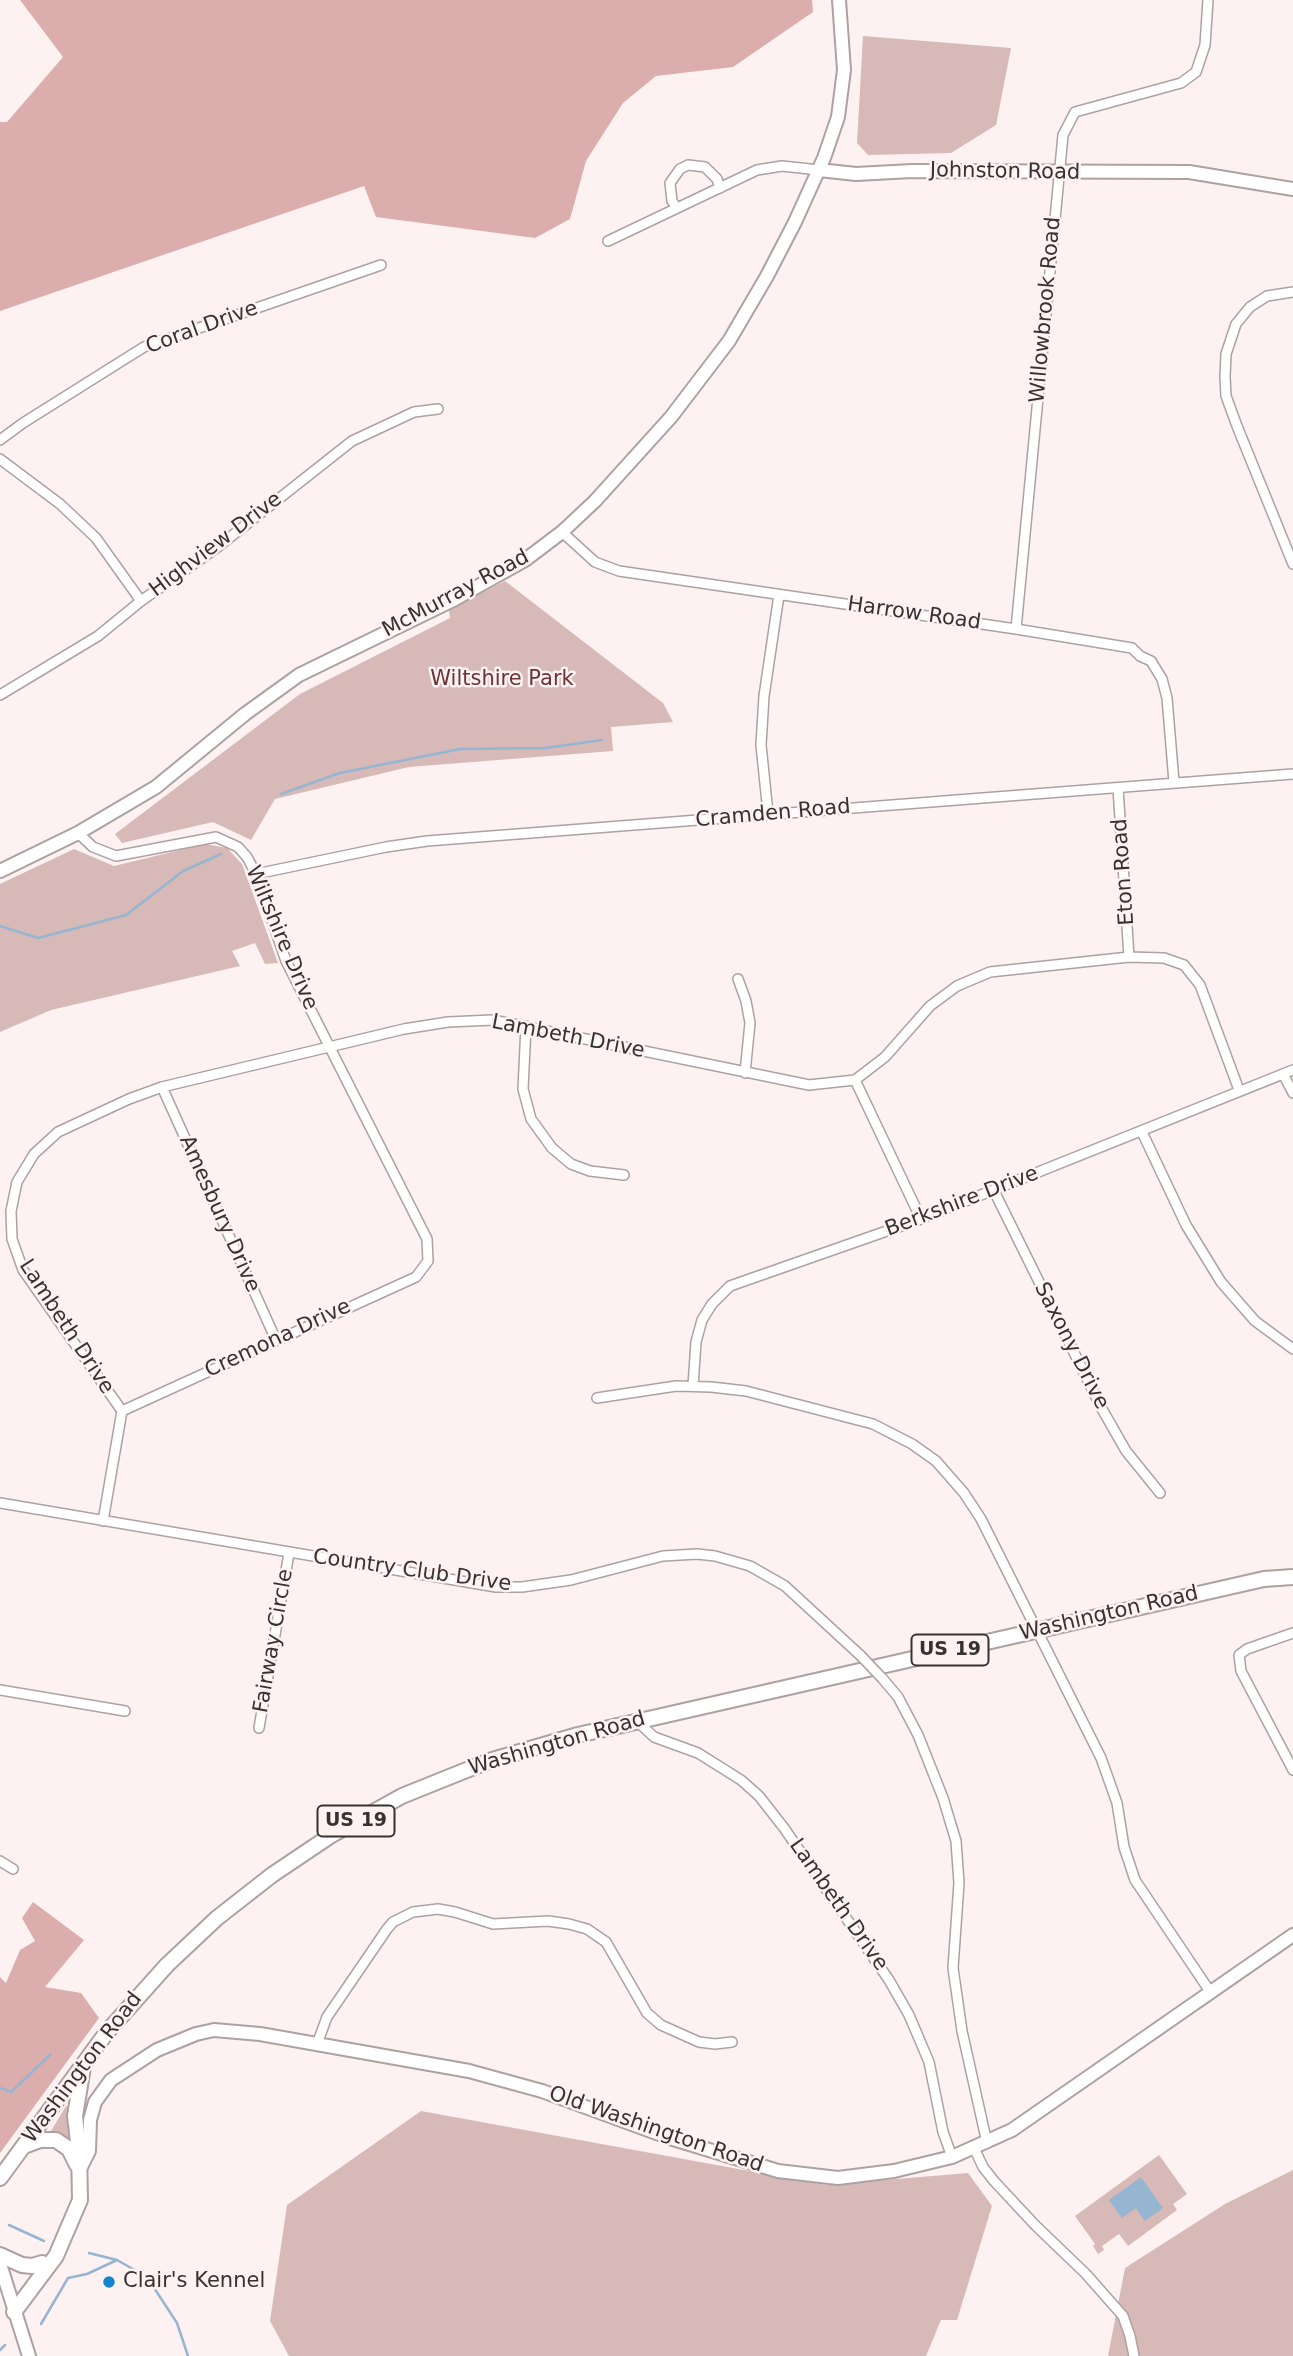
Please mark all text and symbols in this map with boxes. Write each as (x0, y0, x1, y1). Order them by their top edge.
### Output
street label: Johnston Road (930, 158, 1080, 186)
street label: Willowbrook Road (1025, 216, 1067, 404)
street label: Coral Drive (142, 296, 262, 360)
street label: Highview Drive (145, 487, 287, 603)
street label: McMurray Road (378, 545, 534, 643)
street label: Harrow Road (846, 592, 982, 636)
park label: Wiltshire Park (430, 667, 574, 693)
street label: Cramden Road (694, 795, 852, 833)
street label: Eton Road (1108, 818, 1140, 926)
street label: Wiltshire Drive (239, 862, 323, 1014)
street label: Lambeth Drive (489, 1010, 647, 1064)
street label: Amesbury Drive (173, 1132, 265, 1296)
street label: Berkshire Drive (882, 1161, 1042, 1243)
street label: Lambeth Drive (13, 1255, 119, 1399)
street label: Saxony Drive (1028, 1278, 1114, 1414)
street label: Cremona Drive (201, 1294, 355, 1384)
street label: Country Club Drive (311, 1545, 513, 1597)
street label: Fairway Circle (249, 1567, 299, 1715)
street label: Washington Road (1017, 1581, 1201, 1647)
road number: US 19 (912, 1634, 988, 1666)
street label: Washington Road (466, 1707, 648, 1781)
road number: US 19 (318, 1806, 394, 1837)
street label: Lambeth Drive (783, 1834, 893, 1976)
street label: Washington Road (18, 1987, 148, 2149)
street label: Old Washington Road (545, 2081, 767, 2179)
place label: Clair's Kennel (123, 2269, 265, 2295)
marker: Clair's Kennel (101, 2274, 117, 2290)

